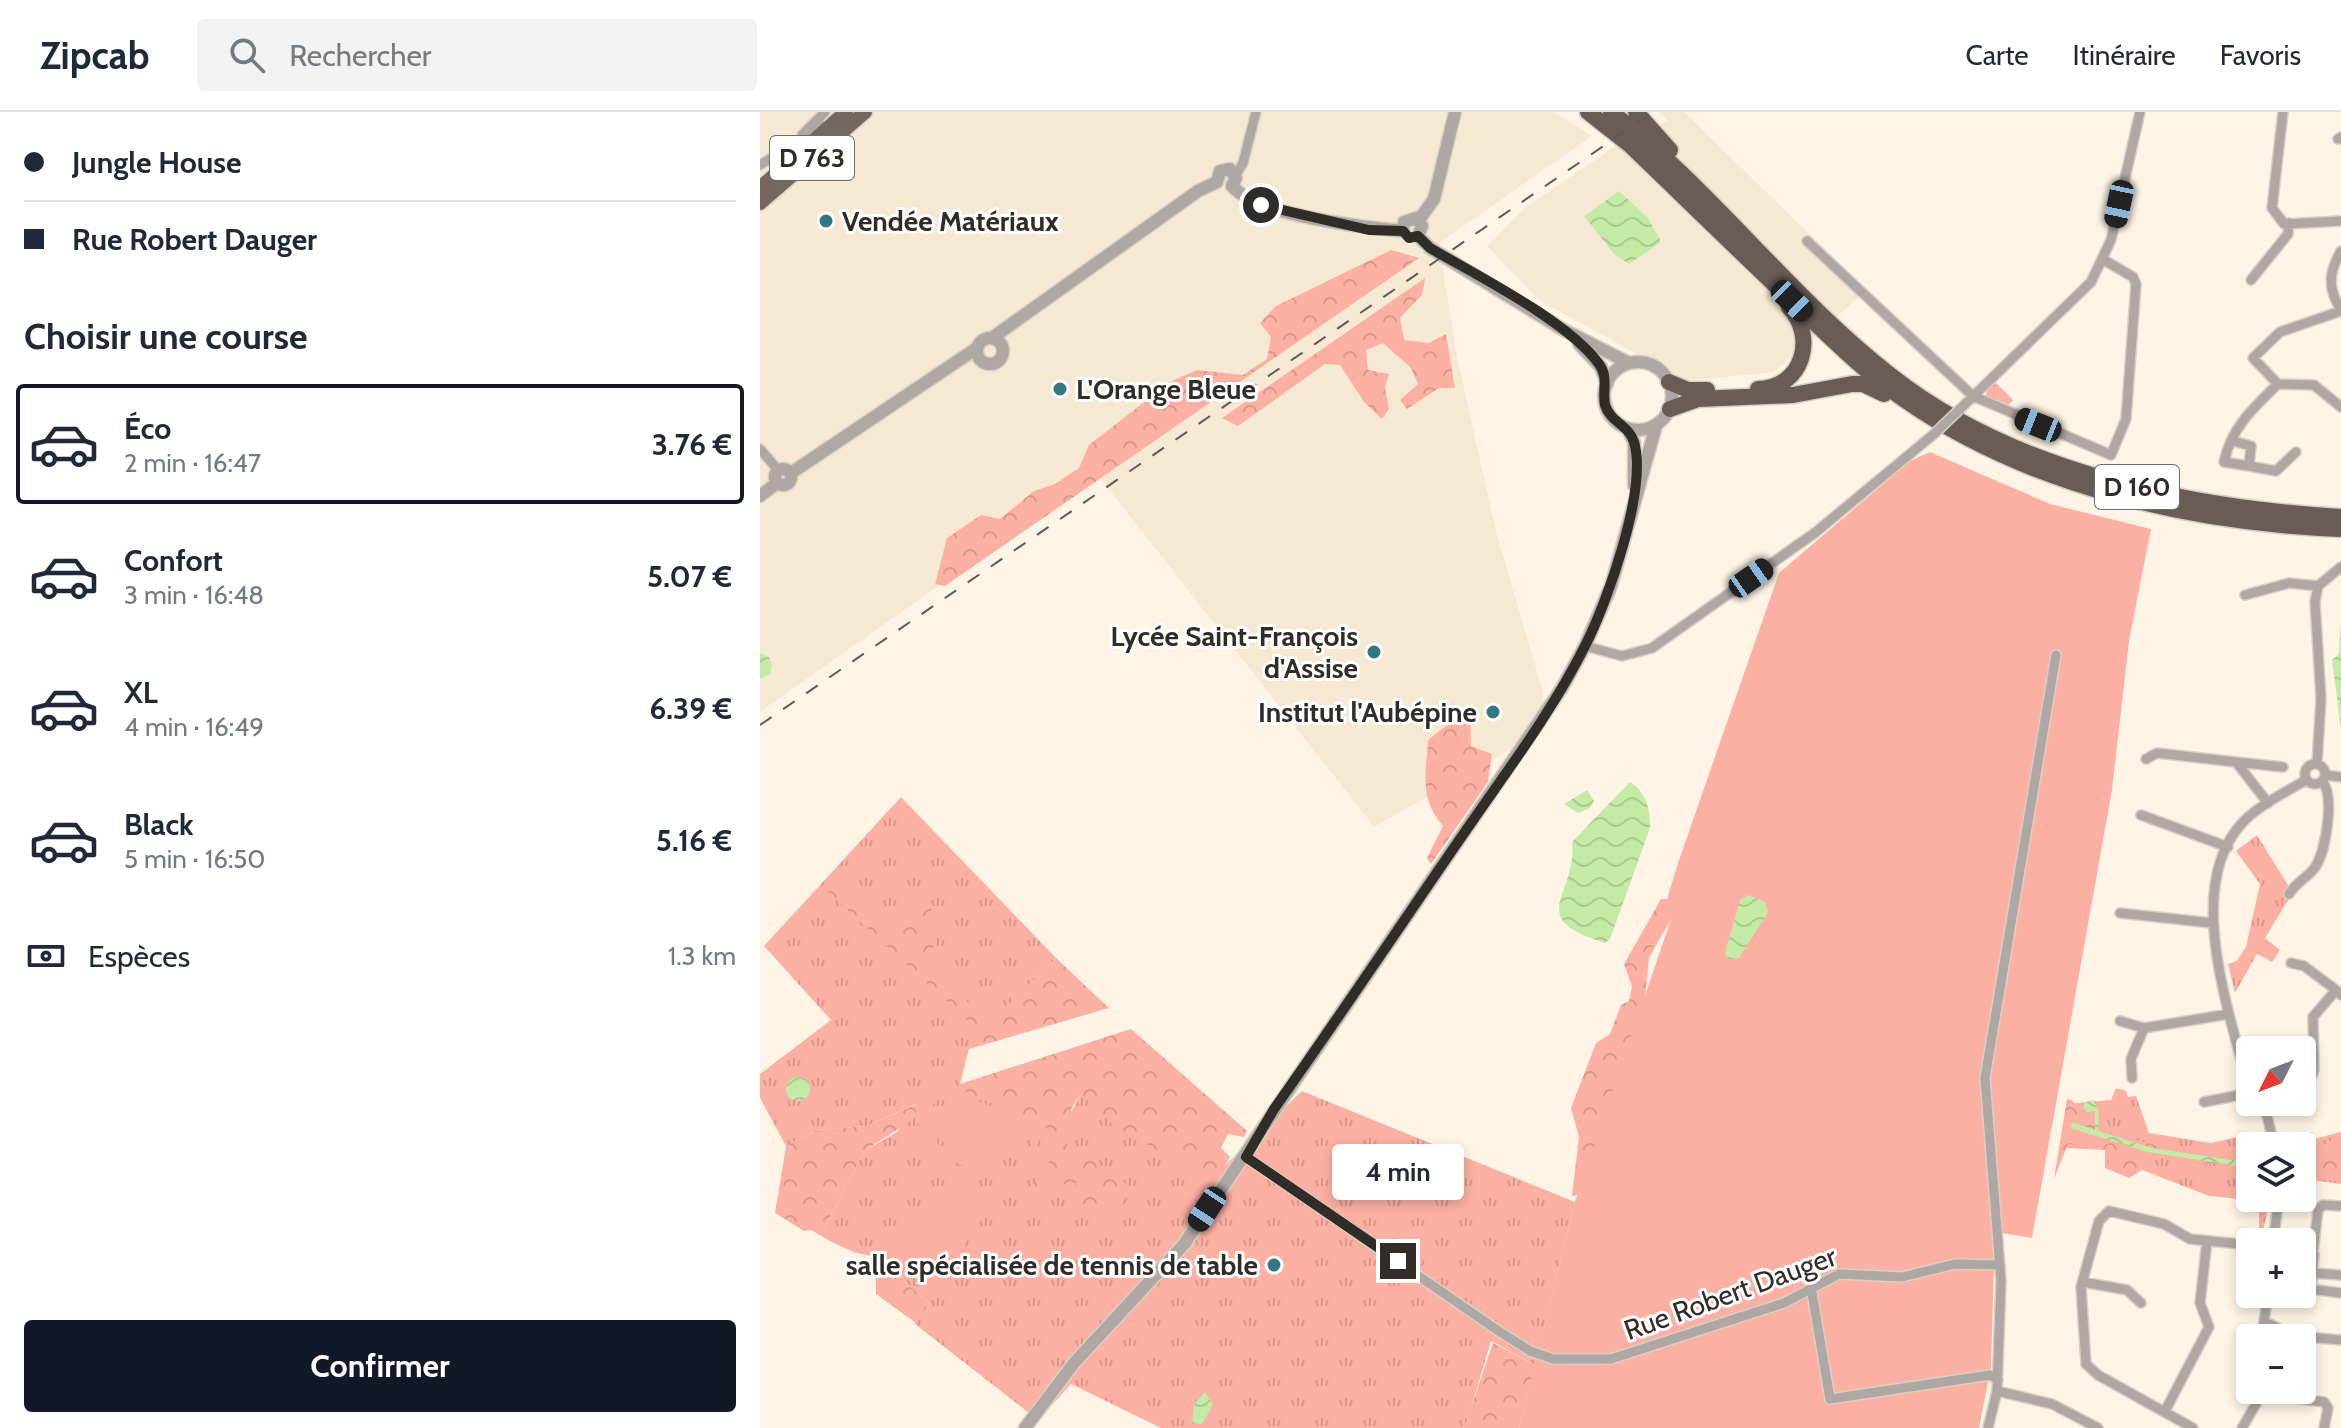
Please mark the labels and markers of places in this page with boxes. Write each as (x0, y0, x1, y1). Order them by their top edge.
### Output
place label: Vendée Matériaux (842, 204, 1059, 238)
marker: Vendée Matériaux (817, 212, 835, 230)
place label: L'Orange Bleue (1076, 372, 1256, 406)
marker: L'Orange Bleue (1051, 380, 1069, 398)
place label: Lycée Saint-François d'Assise (1111, 619, 1358, 685)
marker: Lycée Saint-François d'Assise (1365, 643, 1383, 661)
place label: Institut l'Aubépine (1258, 695, 1477, 729)
marker: Institut l'Aubépine (1484, 703, 1502, 721)
place label: salle spécialisée de tennis de table (846, 1248, 1258, 1282)
marker: salle spécialisée de tennis de table (1265, 1256, 1283, 1274)

